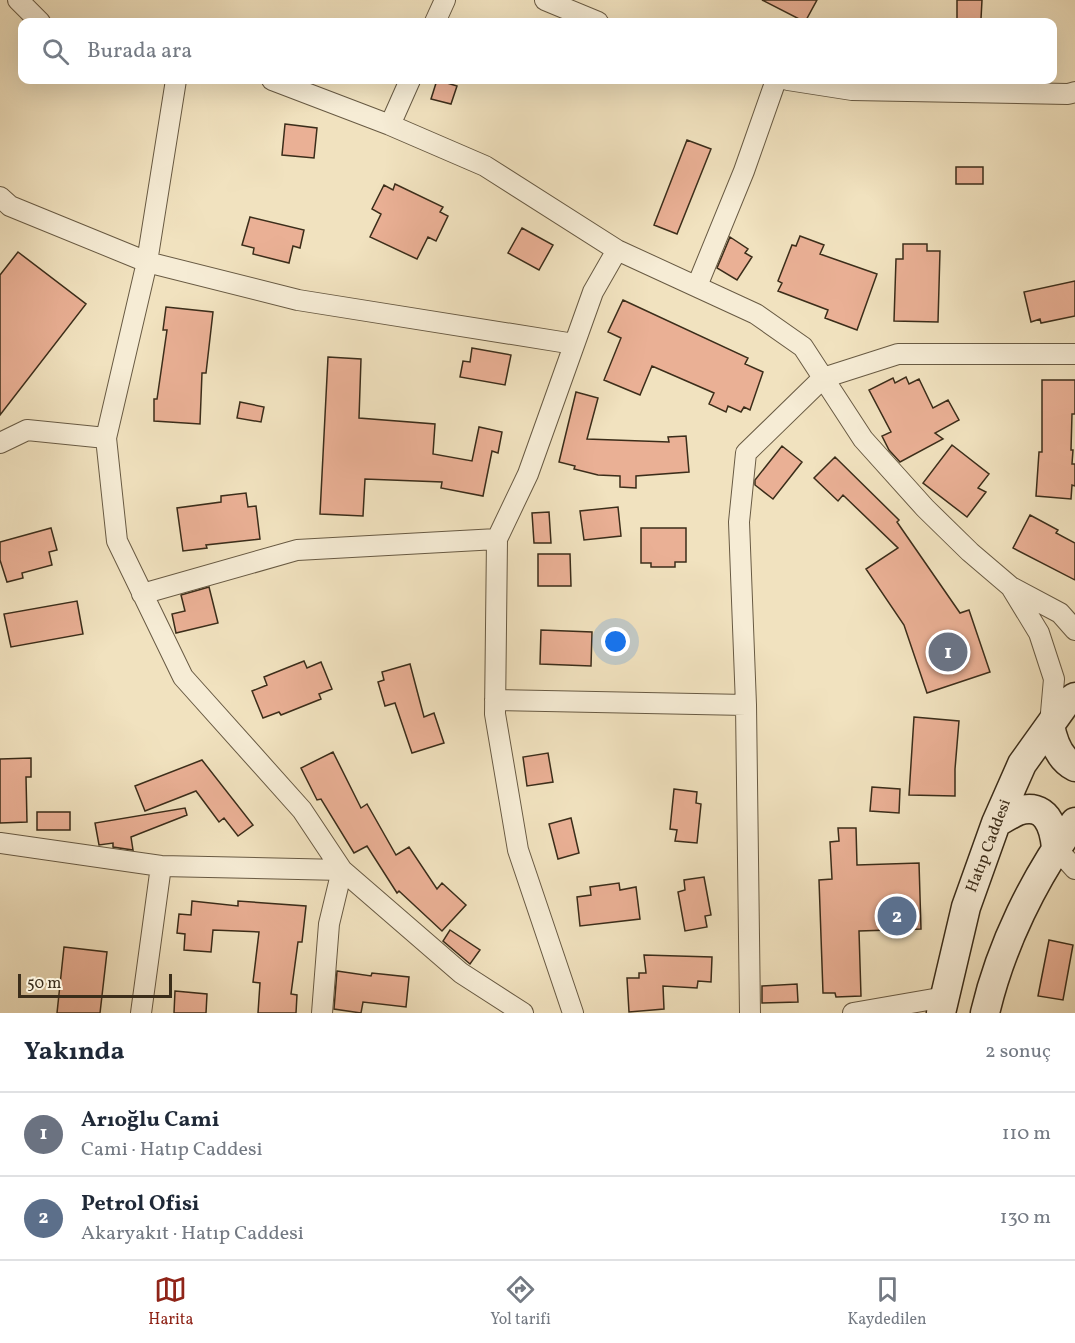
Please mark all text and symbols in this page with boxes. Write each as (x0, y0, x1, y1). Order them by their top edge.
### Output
search box (18, 18, 1057, 84)
icon: search (39, 35, 72, 68)
text: Burada ara (87, 36, 192, 67)
your location (601, 627, 630, 656)
pin: 1 (928, 630, 968, 674)
street label: Hatıp Caddesi (961, 796, 1017, 896)
pin: 2 (878, 894, 916, 938)
scale bar (18, 971, 172, 998)
text: 50 m (27, 973, 61, 995)
text: Yakında (24, 1034, 125, 1070)
text: 2 sonuç (985, 1038, 1051, 1066)
text: Arıoğlu Cami (81, 1105, 220, 1136)
text: 1 (39, 1120, 48, 1148)
text: 110 m (1002, 1120, 1051, 1148)
text: Cami · Hatıp Caddesi (81, 1136, 263, 1164)
text: Petrol Ofisi (81, 1189, 200, 1220)
text: 2 (38, 1204, 49, 1232)
text: 130 m (1000, 1204, 1051, 1232)
text: Akaryakıt · Hatıp Caddesi (81, 1220, 304, 1248)
tab: Harita (148, 1273, 193, 1331)
tab: Yol tarifi (490, 1273, 551, 1331)
tab: Kaydedilen (847, 1273, 927, 1331)

